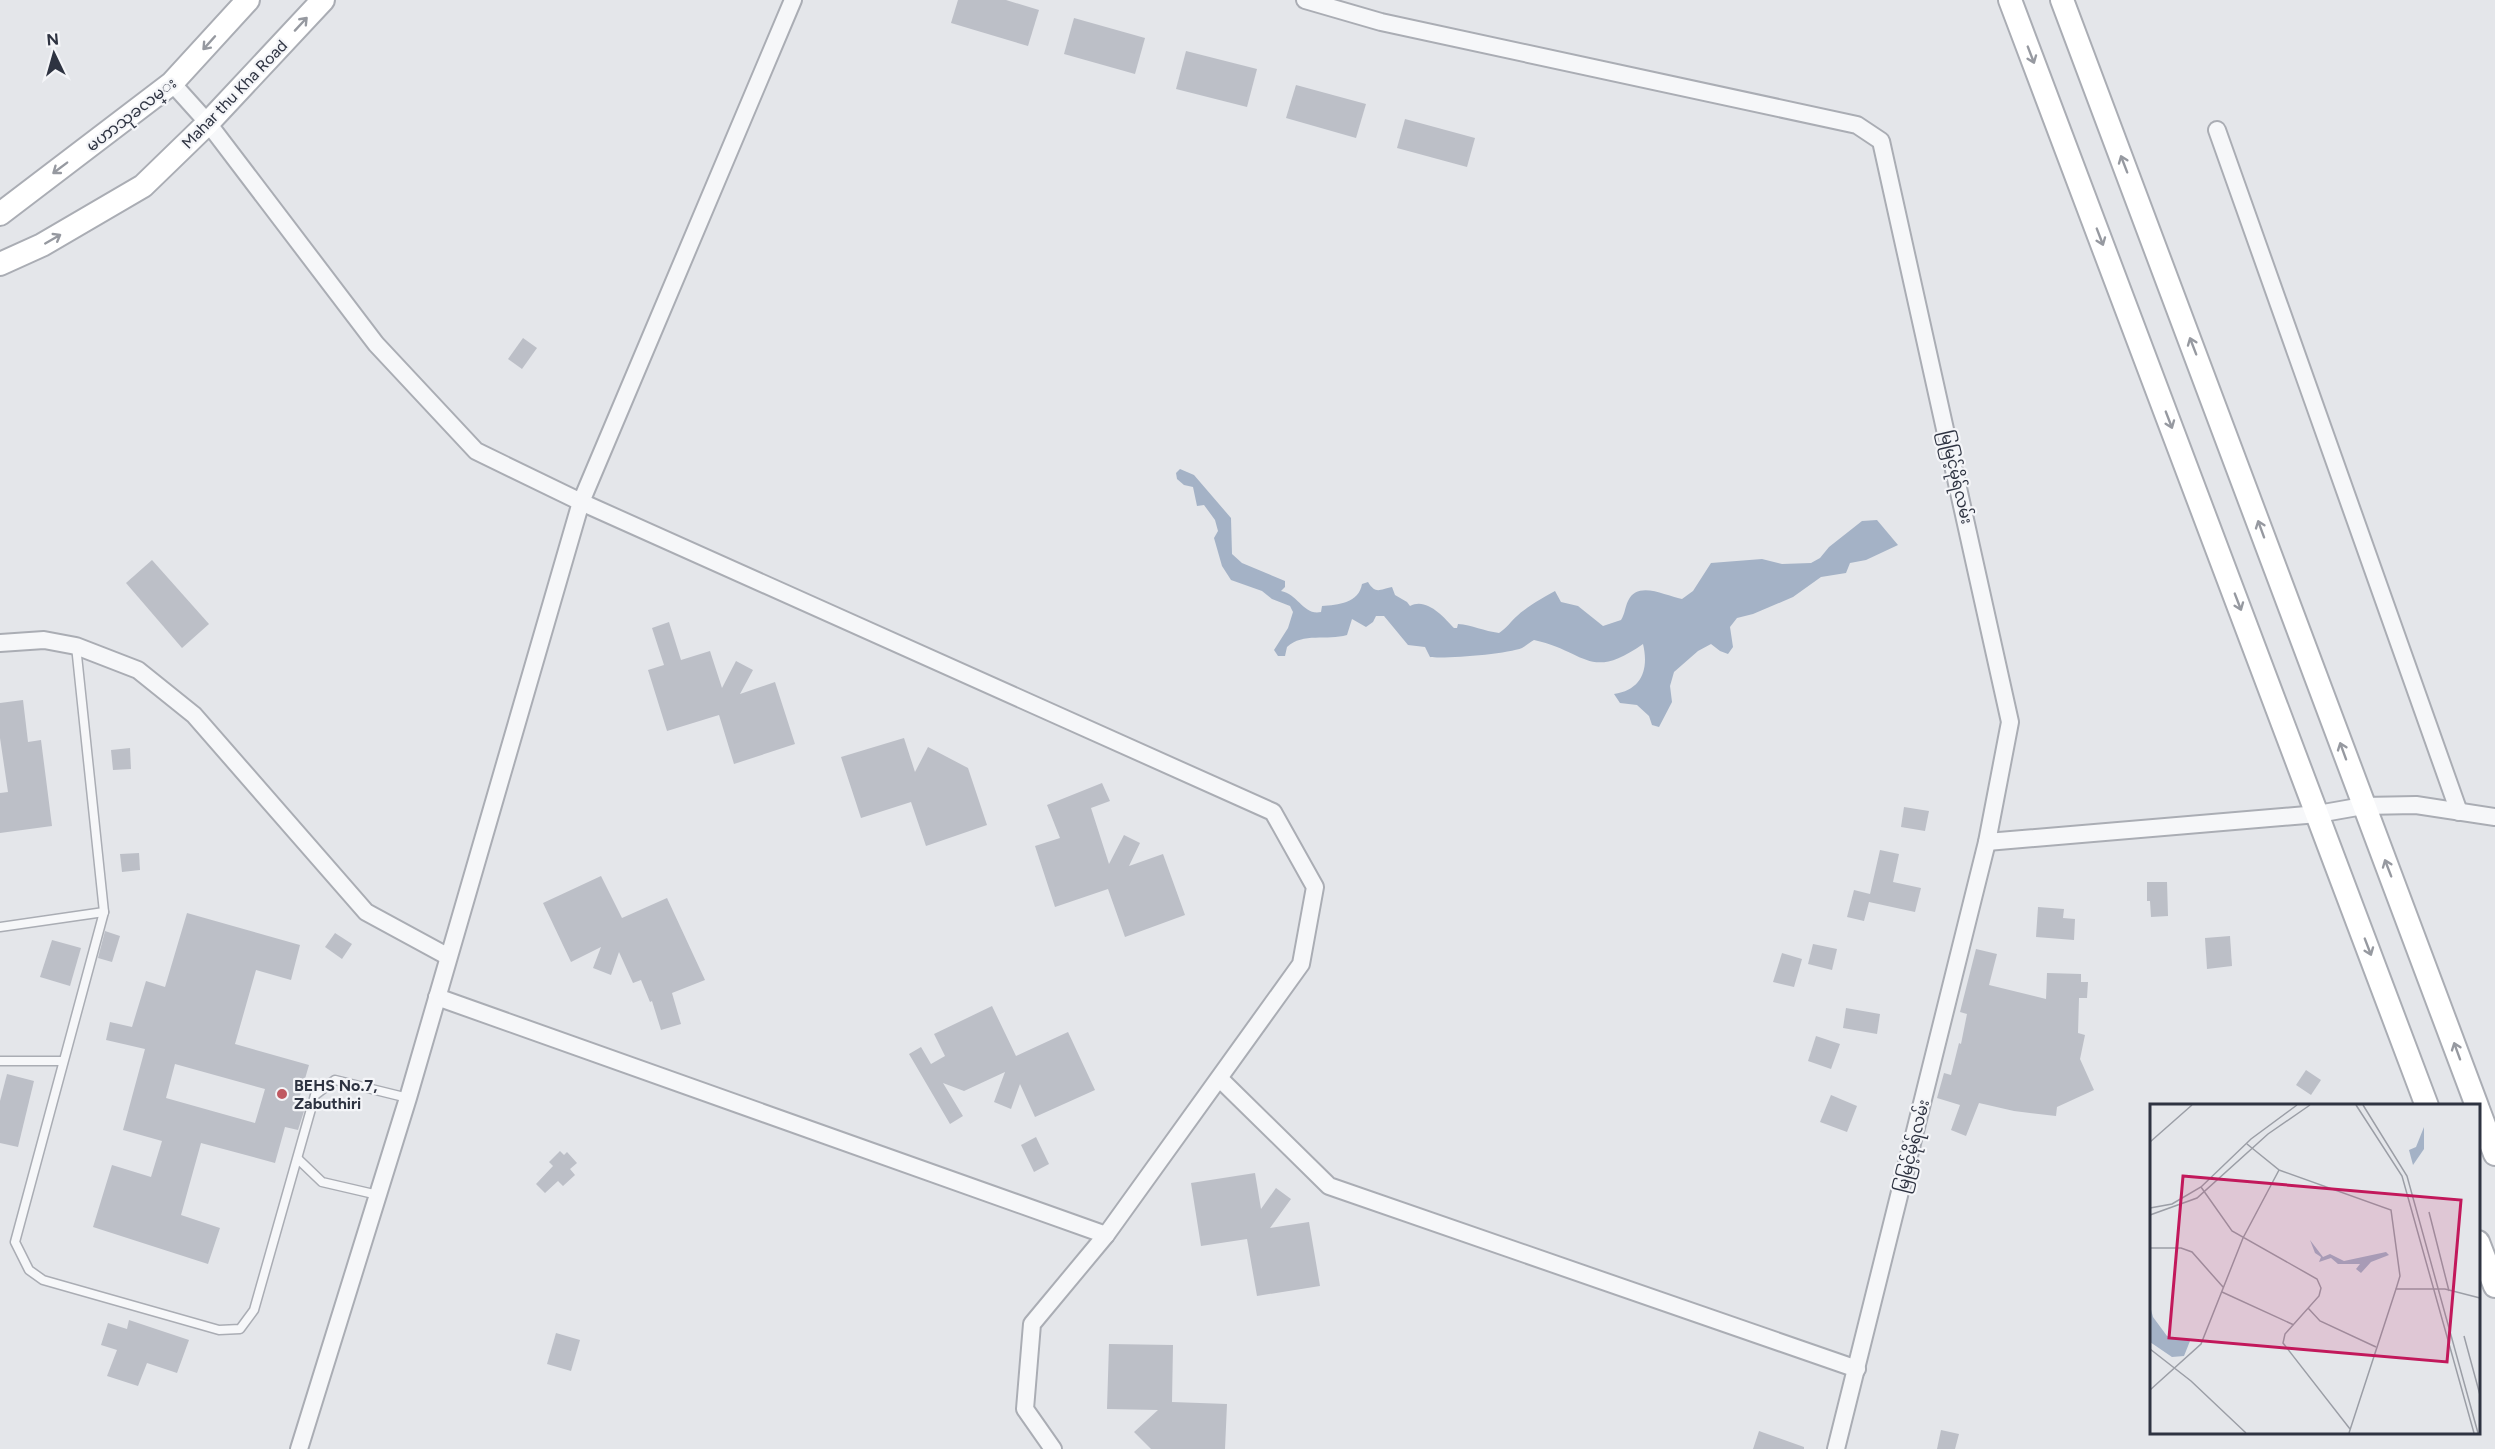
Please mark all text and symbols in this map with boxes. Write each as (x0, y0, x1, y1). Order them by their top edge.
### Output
one-way arrow (294, 17, 308, 32)
north arrow (24, 24, 84, 84)
text: N (46, 30, 60, 50)
one-way arrow (202, 35, 216, 50)
street label: Mahar thu Kha Road (178, 36, 291, 153)
one-way arrow (2026, 45, 2037, 64)
street label: မဟာသုခလမ္း (83, 73, 183, 159)
one-way arrow (2118, 155, 2129, 174)
one-way arrow (53, 162, 69, 175)
one-way arrow (2095, 227, 2106, 246)
one-way arrow (44, 233, 61, 245)
one-way arrow (2187, 337, 2198, 356)
one-way arrow (2164, 410, 2175, 428)
street label: မြမြင့်မိုရ်လမ်း (1932, 428, 1978, 527)
one-way arrow (2255, 520, 2266, 539)
one-way arrow (2233, 592, 2244, 611)
one-way arrow (2337, 742, 2348, 761)
one-way arrow (2381, 860, 2392, 878)
one-way arrow (2363, 938, 2374, 956)
one-way arrow (2451, 1042, 2462, 1060)
place label: BEHS No.7, Zabuthiri (294, 1076, 377, 1113)
marker: BEHS No.7, Zabuthiri (275, 1087, 289, 1101)
street label: မြမြင့်မိုရ်လမ်း (1890, 1097, 1938, 1196)
inset map (2150, 1104, 2480, 1434)

